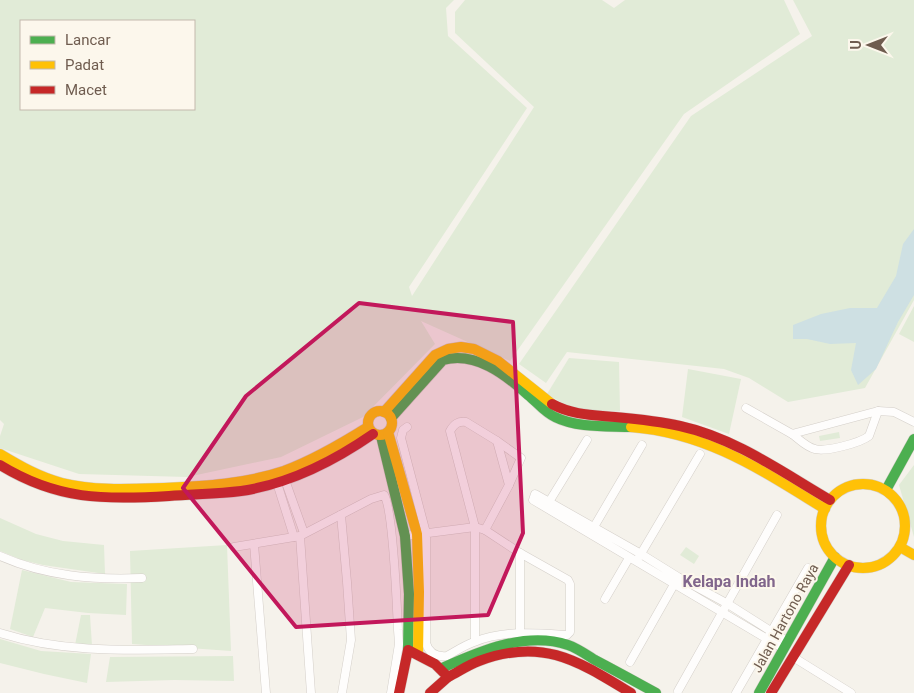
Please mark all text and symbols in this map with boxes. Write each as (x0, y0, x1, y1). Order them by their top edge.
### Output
legend (20, 20, 195, 110)
north arrow (844, 20, 894, 70)
text: Lancar (65, 31, 111, 49)
text: U (848, 40, 864, 50)
text: Padat (65, 56, 104, 74)
text: Macet (65, 81, 107, 99)
street label: Jalan Hartono Raya (748, 561, 822, 675)
district label: Kelapa Indah (682, 572, 776, 591)

